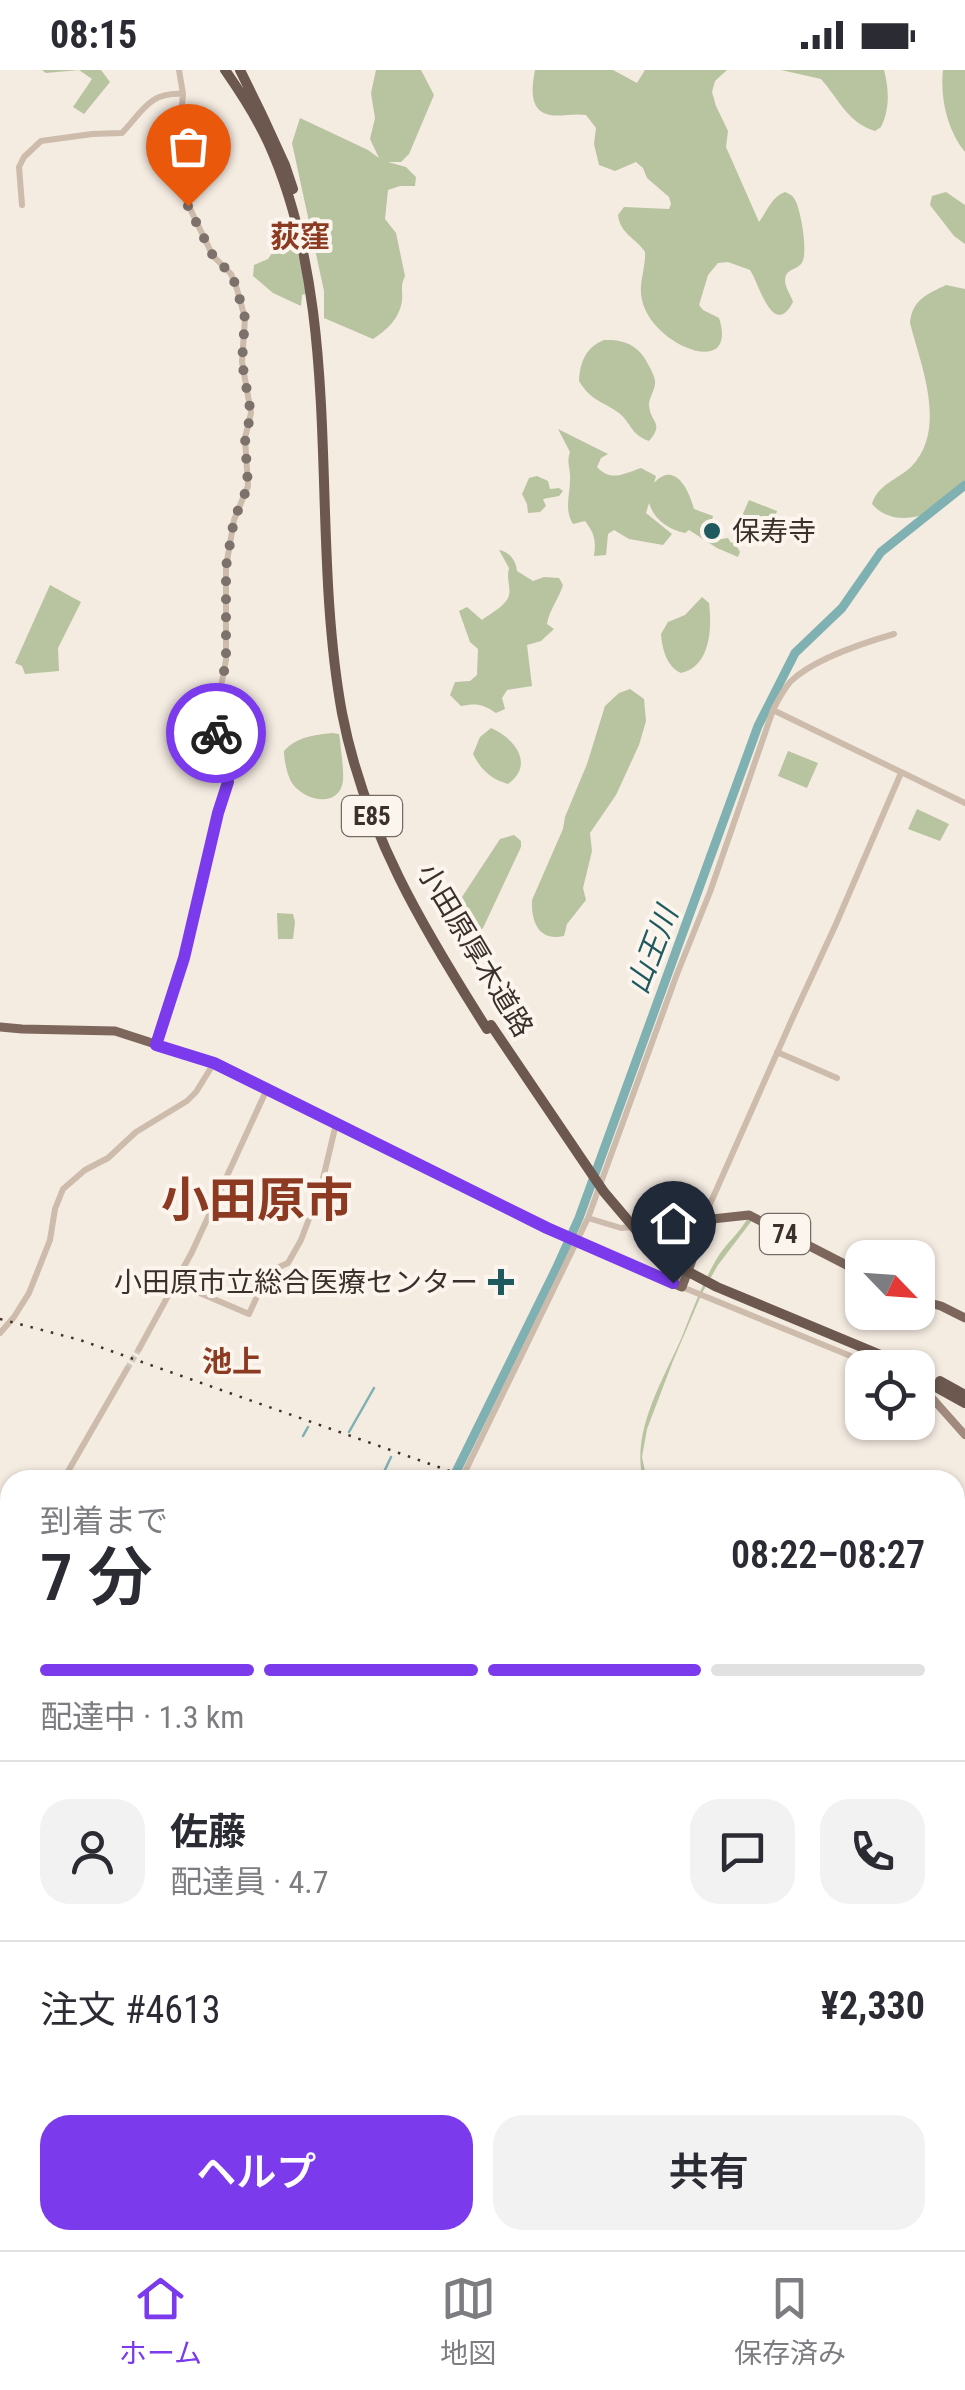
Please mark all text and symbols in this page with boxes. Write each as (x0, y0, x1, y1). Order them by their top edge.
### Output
text: 08:15 (50, 13, 137, 57)
pin (146, 104, 231, 207)
icon: bag (161, 119, 216, 174)
district label: 荻窪 (270, 219, 330, 254)
place label: 保寿寺 (732, 515, 816, 548)
marker: 保寿寺 (701, 520, 723, 542)
courier (166, 683, 266, 783)
icon: bike (189, 706, 244, 761)
road number: E85 (342, 796, 402, 836)
street label: 小田原厚木道路 (410, 857, 540, 1043)
water label: 山王川 (620, 899, 686, 998)
district label: 小田原市 (161, 1172, 353, 1229)
pin (631, 1181, 716, 1284)
icon: home (646, 1196, 701, 1251)
road number: 74 (760, 1214, 810, 1254)
north arrow (845, 1240, 935, 1330)
map controls (845, 1240, 935, 1440)
place label: 小田原市立総合医療センター (114, 1266, 478, 1299)
marker: 小田原市立総合医療センター (488, 1269, 514, 1295)
district label: 池上 (202, 1344, 262, 1379)
button: locate (845, 1350, 935, 1440)
text: 到着まで (40, 1502, 168, 1540)
text: 08:22–08:27 (731, 1533, 925, 1577)
text: 7 分 (40, 1540, 153, 1616)
text: 配達中 · 1.3 km (40, 1698, 244, 1736)
button: person (40, 1799, 145, 1904)
button: chat (690, 1799, 795, 1904)
button: phone (820, 1799, 925, 1904)
text: 佐藤 (170, 1810, 246, 1854)
text: 配達員 · 4.7 (170, 1863, 329, 1901)
text: ¥2,330 (821, 1984, 925, 2028)
text: 注文 #4613 (40, 1988, 221, 2032)
button: ヘルプ (40, 2115, 473, 2230)
button: 共有 (493, 2115, 925, 2230)
tab: ホーム (119, 2271, 202, 2371)
tab: 地図 (440, 2271, 496, 2371)
tab: 保存済み (734, 2271, 846, 2371)

